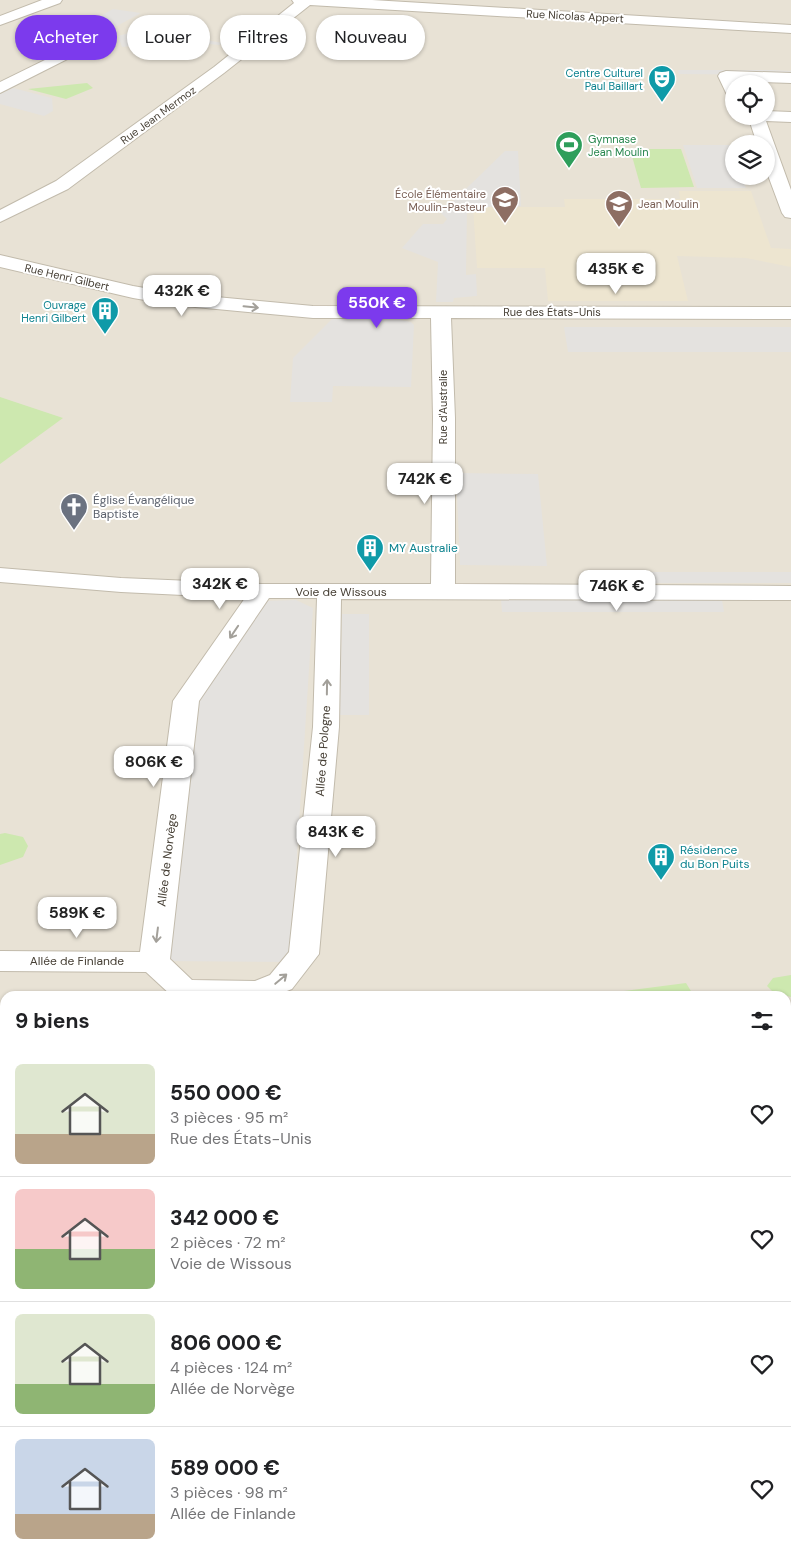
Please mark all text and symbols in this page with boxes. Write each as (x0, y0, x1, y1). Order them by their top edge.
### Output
street label: Rue Nicolas Appert (526, 6, 624, 26)
chip: Acheter (15, 15, 117, 60)
chip: Louer (127, 15, 210, 60)
chip: Filtres (220, 15, 306, 60)
chip: Nouveau (316, 15, 425, 60)
theatre icon: Centre Culturel Paul Baillart (647, 64, 677, 103)
place label: Centre Culturel Paul Baillart (565, 66, 643, 93)
map controls (725, 75, 775, 185)
button: locate (725, 75, 775, 125)
street label: Rue Jean Mermoz (118, 83, 198, 147)
sports icon: Gymnase Jean Moulin (554, 130, 584, 169)
place label: Gymnase Jean Moulin (588, 132, 648, 159)
button: layers (725, 135, 775, 185)
school or university icon: École Élémentaire Moulin-Pasteur (490, 185, 520, 224)
place label: École Élémentaire Moulin-Pasteur (395, 187, 486, 214)
school or university icon: Jean Moulin (604, 189, 634, 228)
place label: Jean Moulin (638, 197, 698, 211)
pin: 435K € (575, 252, 657, 295)
text: 435K € (588, 258, 644, 279)
street label: Rue Henri Gilbert (23, 260, 111, 294)
pin: 432K € (141, 274, 223, 317)
text: 432K € (154, 280, 210, 301)
pin: 550K € (336, 286, 418, 329)
text: 550K € (348, 292, 406, 313)
building icon: Ouvrage Henri Gilbert (90, 296, 120, 335)
place label: Ouvrage Henri Gilbert (21, 298, 86, 325)
one-way arrow (242, 302, 258, 312)
street label: Rue des États-Unis (503, 305, 601, 319)
street label: Rue d'Australie (436, 370, 450, 444)
pin: 742K € (384, 462, 466, 505)
text: 742K € (398, 468, 452, 489)
church icon: Église Évangélique Baptiste (59, 492, 89, 531)
place label: Église Évangélique Baptiste (93, 492, 195, 522)
building icon: MY Australie (355, 533, 385, 572)
place label: MY Australie (389, 540, 458, 556)
pin: 342K € (179, 568, 261, 610)
pin: 746K € (576, 570, 658, 612)
text: 342K € (192, 573, 248, 594)
text: 746K € (589, 575, 645, 596)
street label: Voie de Wissous (295, 584, 387, 600)
one-way arrow (229, 624, 239, 638)
one-way arrow (322, 679, 332, 695)
street label: Allée de Pologne (312, 705, 334, 797)
pin: 806K € (113, 746, 195, 788)
text: 806K € (125, 751, 183, 772)
street label: Allée de Norvège (153, 812, 181, 907)
pin: 843K € (295, 816, 377, 858)
text: 843K € (307, 821, 365, 842)
building icon: Résidence du Bon Puits (646, 842, 676, 881)
place label: Résidence du Bon Puits (680, 842, 749, 872)
pin: 589K € (36, 896, 118, 939)
text: 589K € (49, 902, 105, 923)
one-way arrow (152, 927, 162, 943)
street label: Allée de Finlande (30, 953, 124, 969)
one-way arrow (275, 973, 288, 984)
text: 9 biens (15, 1007, 90, 1035)
icon: filters (748, 1007, 776, 1035)
text: 550 000 € (170, 1079, 282, 1107)
icon: home (55, 1084, 115, 1144)
icon: heart (748, 1100, 776, 1128)
text: 3 pièces · 95 m² (170, 1107, 288, 1128)
text: Rue des États-Unis (170, 1128, 312, 1149)
text: 342 000 € (170, 1204, 279, 1232)
icon: home (55, 1209, 115, 1269)
icon: heart (748, 1225, 776, 1253)
text: 2 pièces · 72 m² (170, 1232, 286, 1253)
text: Voie de Wissous (170, 1253, 292, 1274)
text: 806 000 € (170, 1329, 282, 1357)
icon: home (55, 1334, 115, 1394)
icon: heart (748, 1350, 776, 1378)
text: 4 pièces · 124 m² (170, 1357, 292, 1378)
text: Allée de Norvège (170, 1378, 295, 1399)
text: 589 000 € (170, 1454, 280, 1482)
icon: home (55, 1459, 115, 1519)
icon: heart (748, 1475, 776, 1503)
text: 3 pièces · 98 m² (170, 1482, 288, 1503)
text: Allée de Finlande (170, 1503, 296, 1524)

